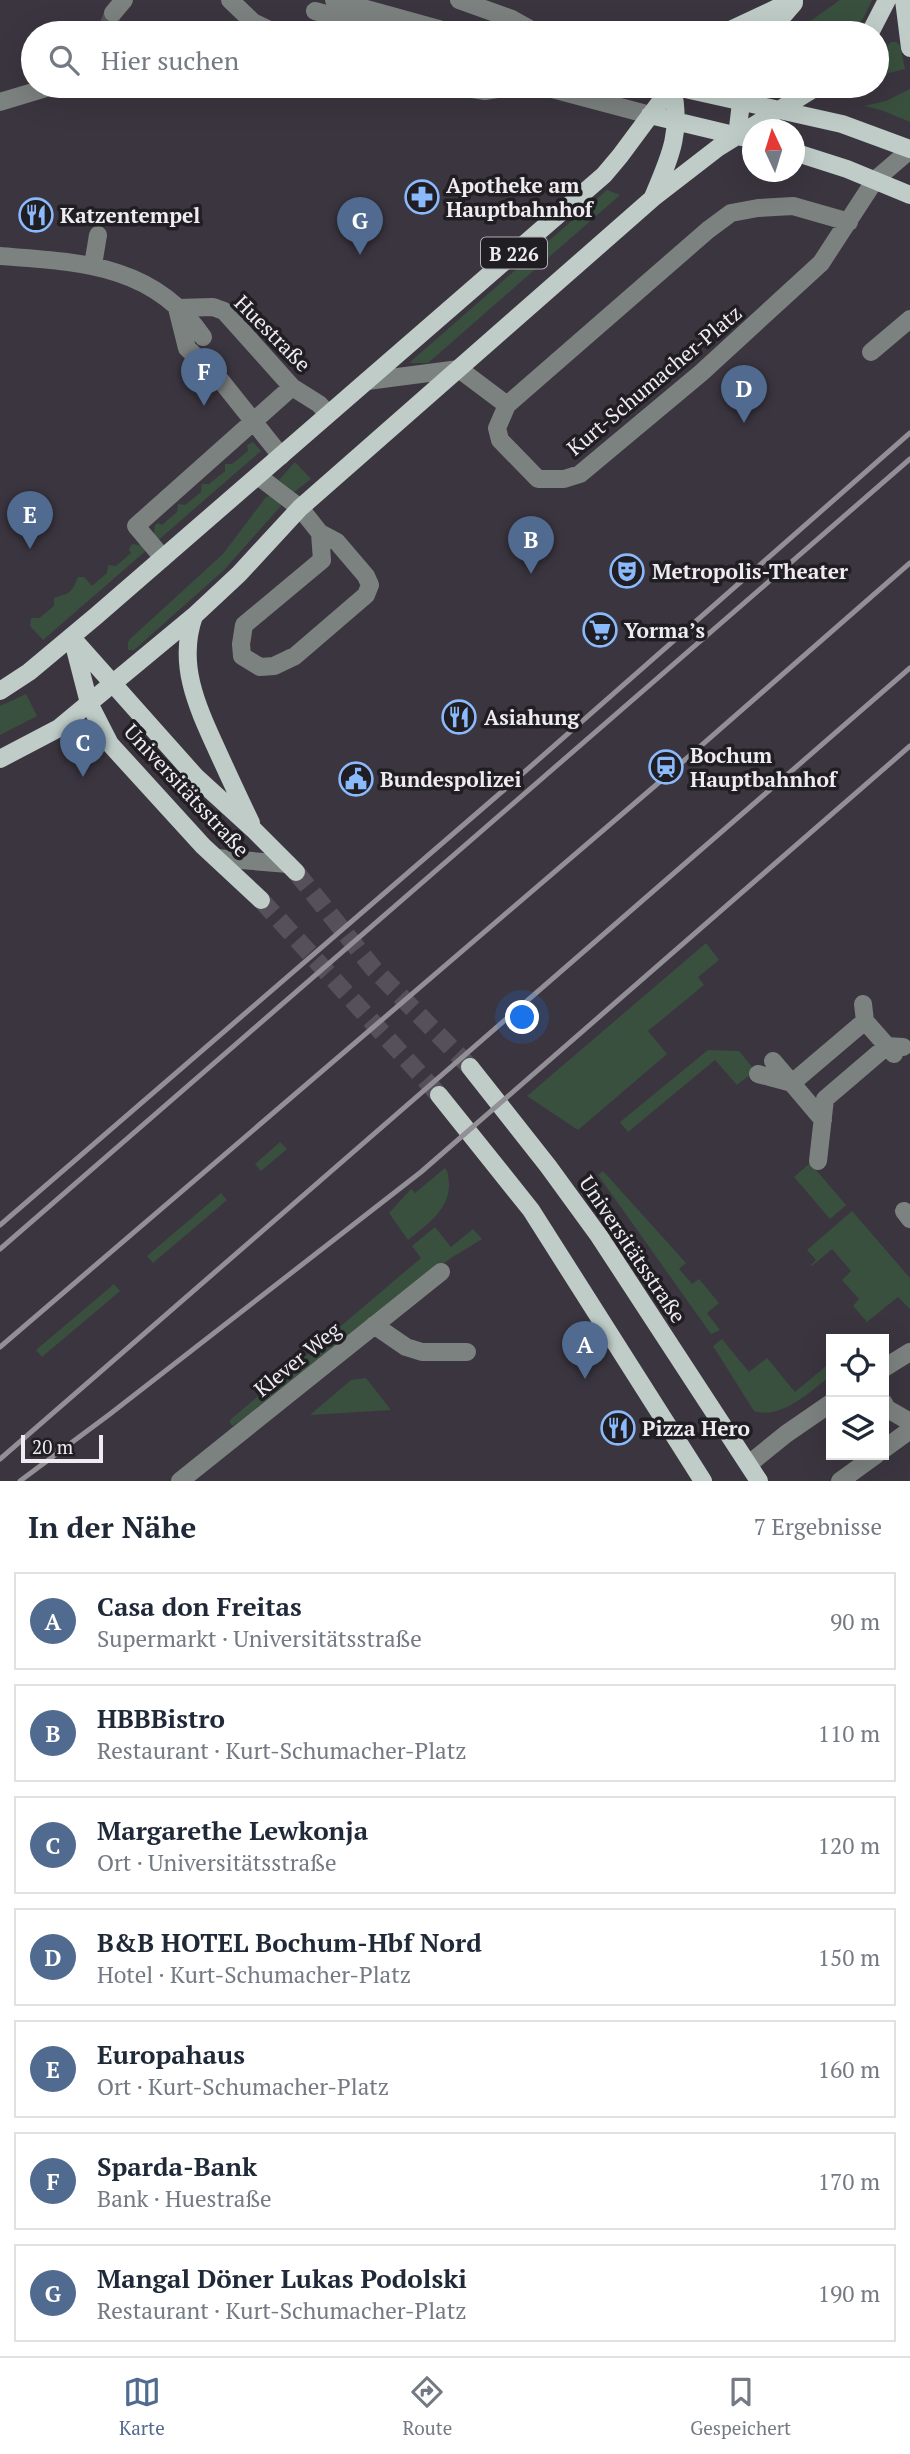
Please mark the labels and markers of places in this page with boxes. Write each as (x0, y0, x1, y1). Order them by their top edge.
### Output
place label: Apotheke am Hauptbahnhof (446, 171, 595, 223)
pharmacy icon: Apotheke am Hauptbahnhof (403, 178, 441, 216)
restaurant icon: Katzentempel (17, 196, 55, 234)
pin: G (337, 197, 383, 255)
place label: Katzentempel (60, 201, 200, 229)
pin: F (181, 348, 227, 406)
pin: D (721, 365, 767, 423)
pin: E (7, 491, 53, 549)
pin: B (508, 516, 554, 574)
theatre icon: Metropolis-Theater (608, 552, 646, 590)
place label: Metropolis-Theater (652, 557, 848, 585)
supermarket icon: Yorma’s (581, 611, 619, 649)
place label: Yorma’s (624, 616, 705, 644)
restaurant icon: Asiahung (440, 698, 478, 736)
place label: Asiahung (484, 703, 580, 731)
pin: C (60, 719, 106, 777)
place label: Bochum Hauptbahnhof (690, 741, 839, 793)
station icon: Bochum Hauptbahnhof (647, 748, 685, 786)
public building icon: Bundespolizei (337, 760, 375, 798)
place label: Bundespolizei (380, 765, 522, 793)
pin: A (562, 1321, 608, 1379)
restaurant icon: Pizza Hero (599, 1409, 637, 1447)
place label: Pizza Hero (642, 1414, 750, 1442)

